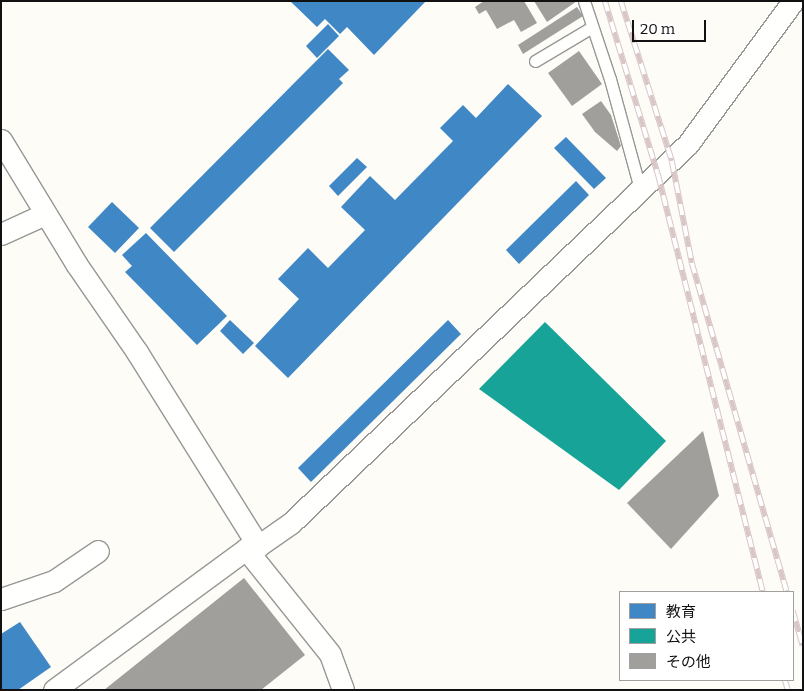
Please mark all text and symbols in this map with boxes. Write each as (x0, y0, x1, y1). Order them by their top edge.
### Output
scale bar (634, 10, 708, 42)
text: 20 m (640, 20, 675, 38)
legend (619, 591, 794, 681)
text: 教育 (666, 603, 696, 621)
text: 公共 (666, 628, 696, 646)
text: その他 (666, 653, 711, 671)

